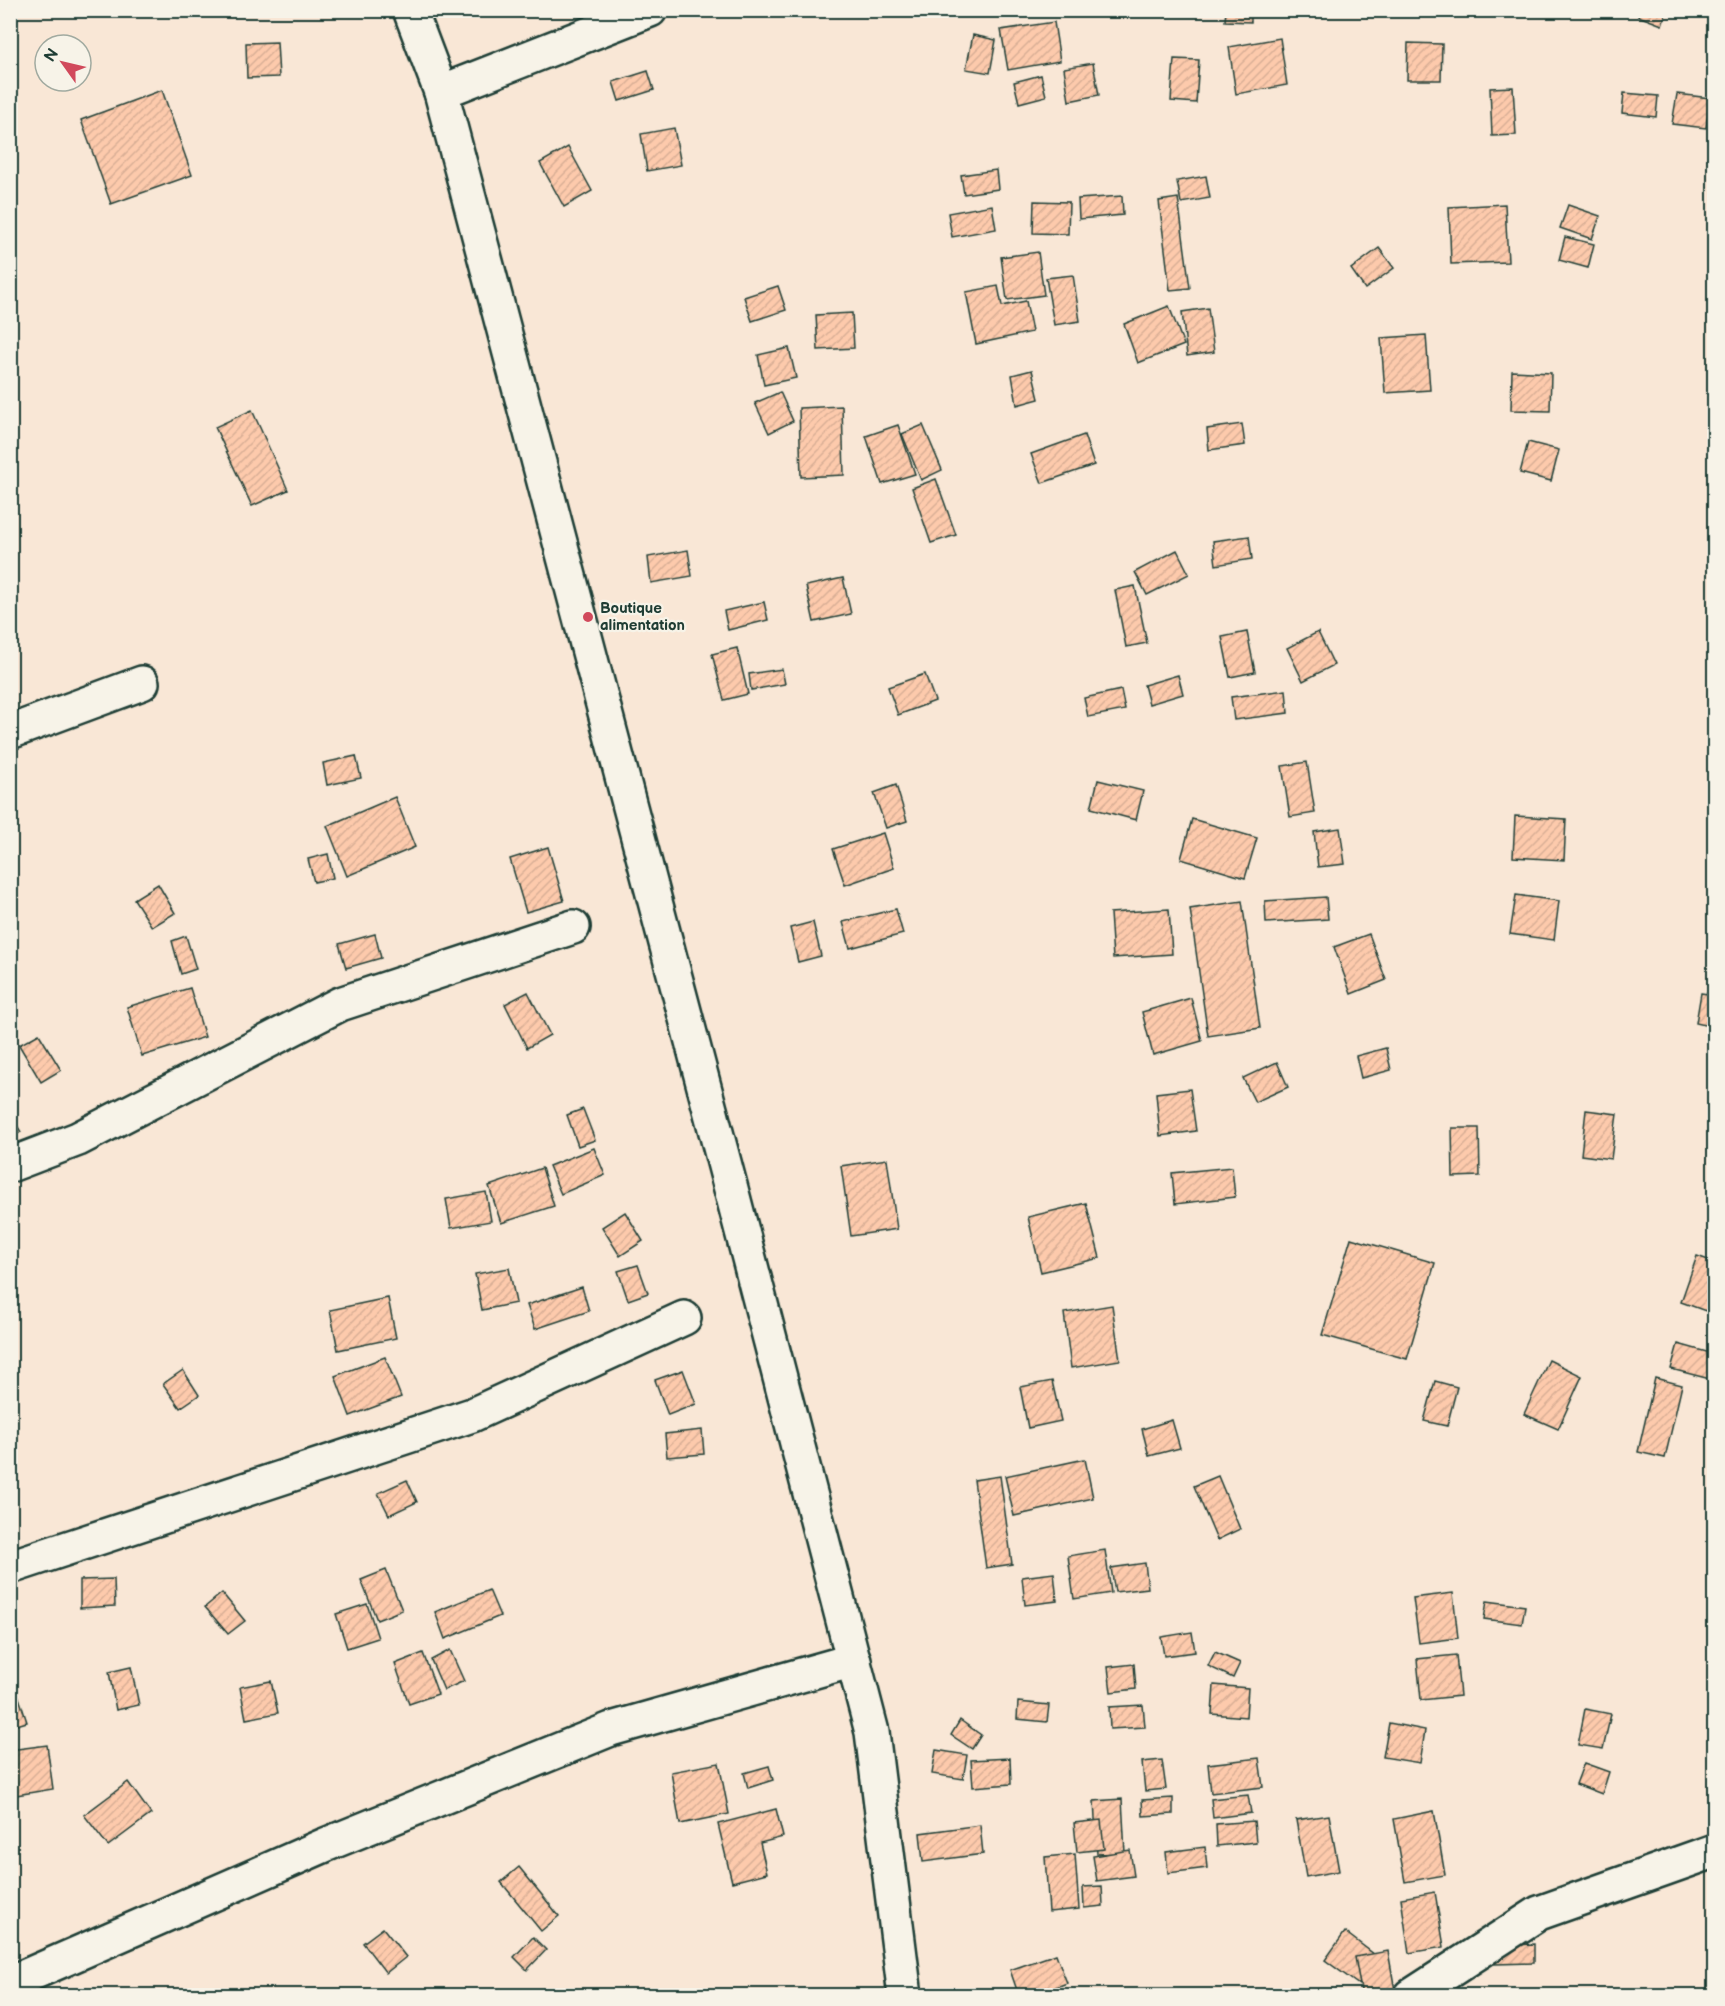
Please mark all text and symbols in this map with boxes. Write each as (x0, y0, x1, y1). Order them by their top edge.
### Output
north arrow (33, 33, 93, 93)
text: N (41, 45, 63, 66)
place label: Boutique alimentation (600, 599, 685, 635)
marker: Boutique alimentation (581, 610, 595, 624)

